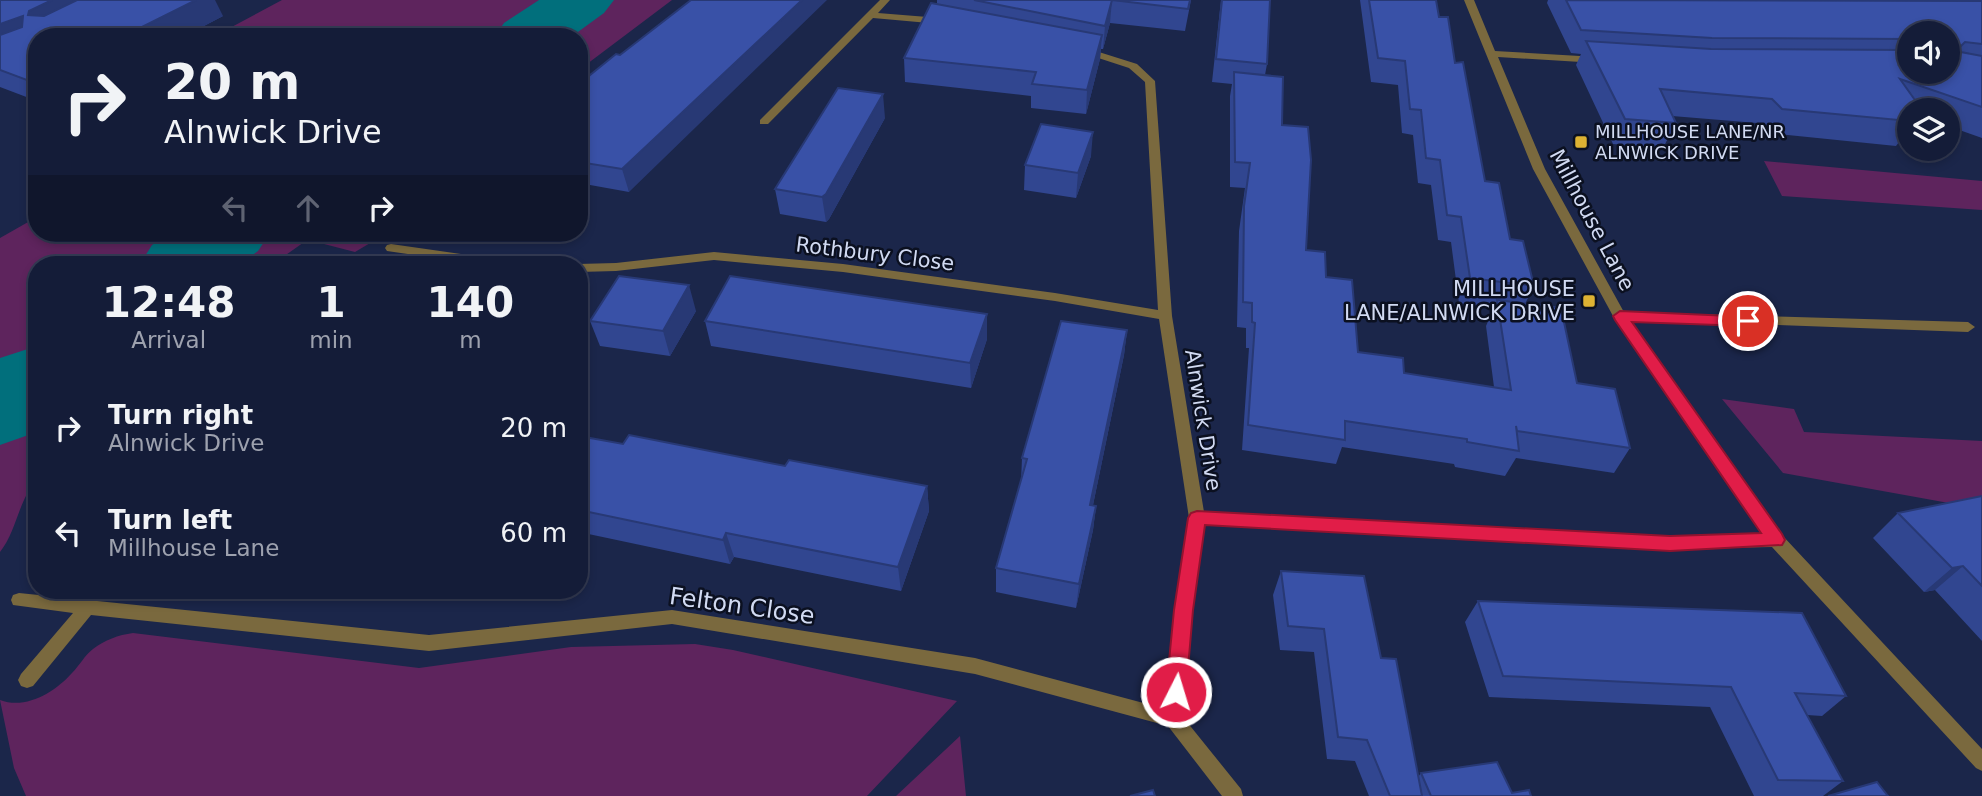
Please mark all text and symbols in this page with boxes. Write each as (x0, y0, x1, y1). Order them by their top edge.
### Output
map controls (1897, 21, 1960, 161)
button: sound (1897, 21, 1960, 84)
text: 20 m (164, 54, 300, 111)
icon: right (49, 56, 140, 147)
button: layers (1897, 98, 1960, 161)
text: Alnwick Drive (164, 113, 382, 151)
place label: MILLHOUSE LANE/NR ALNWICK DRIVE (1595, 121, 1785, 163)
marker: MILLHOUSE LANE/NR ALNWICK DRIVE (1573, 134, 1589, 150)
street label: Millhouse Lane (1545, 145, 1639, 295)
icon: left (216, 189, 254, 227)
icon: ahead (289, 189, 327, 227)
icon: right (362, 189, 400, 227)
street label: Rothbury Close (794, 232, 956, 276)
place label: MILLHOUSE LANE/ALNWICK DRIVE (1344, 277, 1575, 325)
text: 12:48 (102, 278, 236, 327)
text: 1 (316, 278, 346, 327)
text: 140 (427, 278, 514, 327)
pin (1718, 291, 1778, 351)
marker: MILLHOUSE LANE/ALNWICK DRIVE (1581, 293, 1597, 309)
icon: arrive (1729, 302, 1767, 340)
text: Arrival (131, 327, 206, 353)
text: min (309, 327, 353, 353)
text: m (459, 327, 482, 353)
street label: Alnwick Drive (1180, 348, 1226, 492)
text: Turn right (108, 400, 253, 430)
icon: right (49, 409, 87, 447)
text: 20 m (500, 413, 567, 443)
text: Alnwick Drive (108, 430, 265, 456)
text: Turn left (108, 505, 232, 535)
icon: left (49, 514, 87, 552)
text: 60 m (500, 518, 567, 548)
text: Millhouse Lane (108, 535, 279, 561)
street label: Felton Close (668, 582, 816, 630)
position arrow (1139, 655, 1213, 729)

